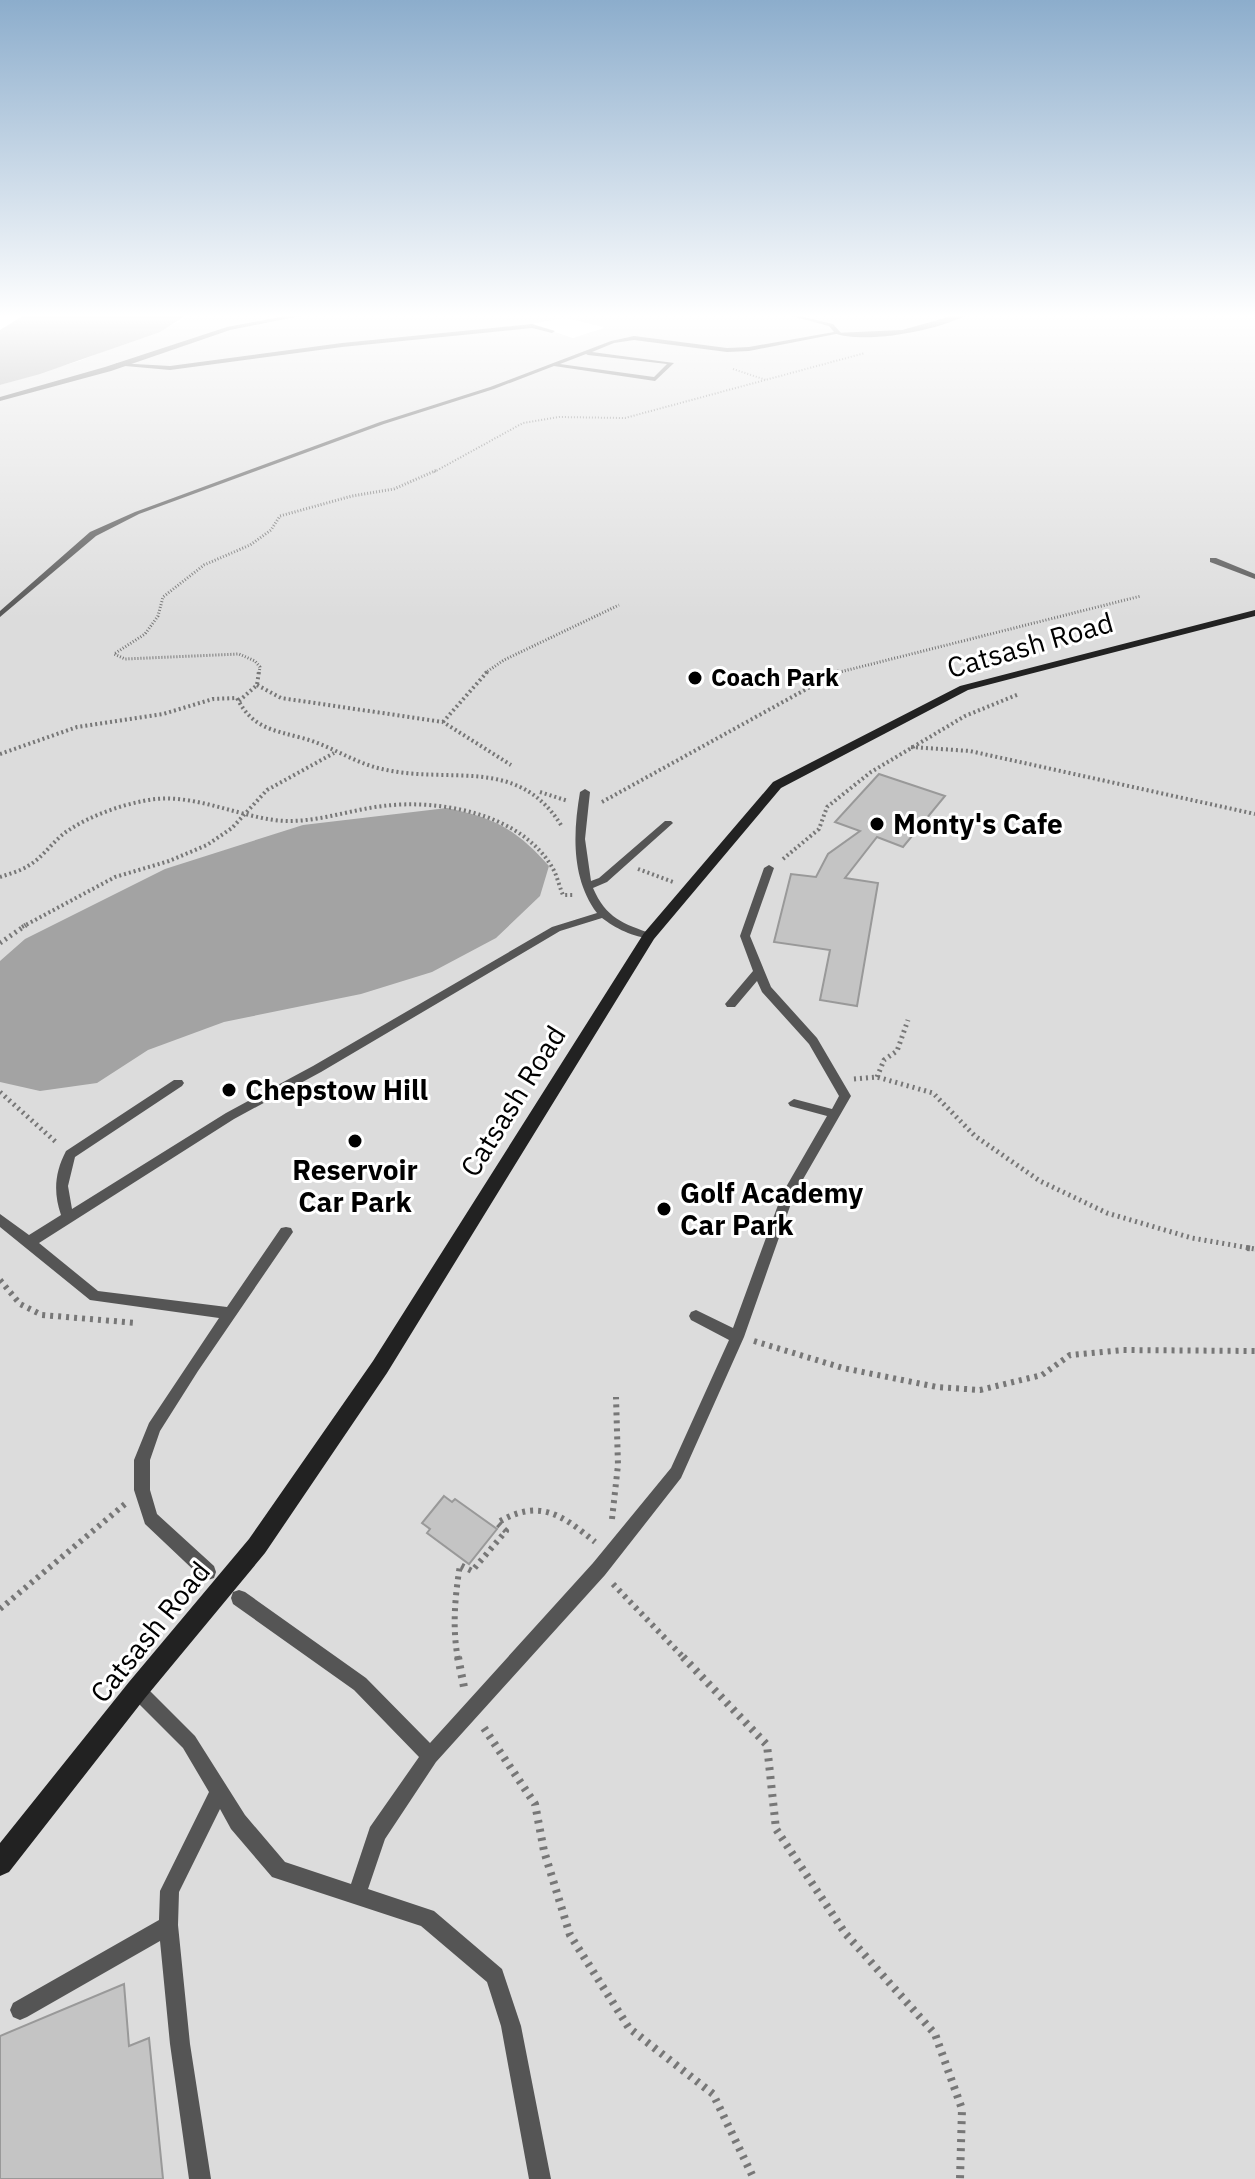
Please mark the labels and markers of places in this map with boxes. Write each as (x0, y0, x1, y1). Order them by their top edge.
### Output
place label: Coach Park (711, 661, 839, 693)
marker: Coach Park (686, 669, 704, 687)
place label: Monty's Cafe (893, 805, 1063, 842)
marker: Monty's Cafe (868, 815, 886, 833)
place label: Chepstow Hill (245, 1071, 428, 1108)
marker: Chepstow Hill (220, 1081, 238, 1099)
marker: Reservoir Car Park (346, 1132, 364, 1150)
place label: Reservoir Car Park (292, 1151, 418, 1220)
place label: Golf Academy Car Park (680, 1174, 863, 1243)
marker: Golf Academy Car Park (655, 1200, 673, 1218)

